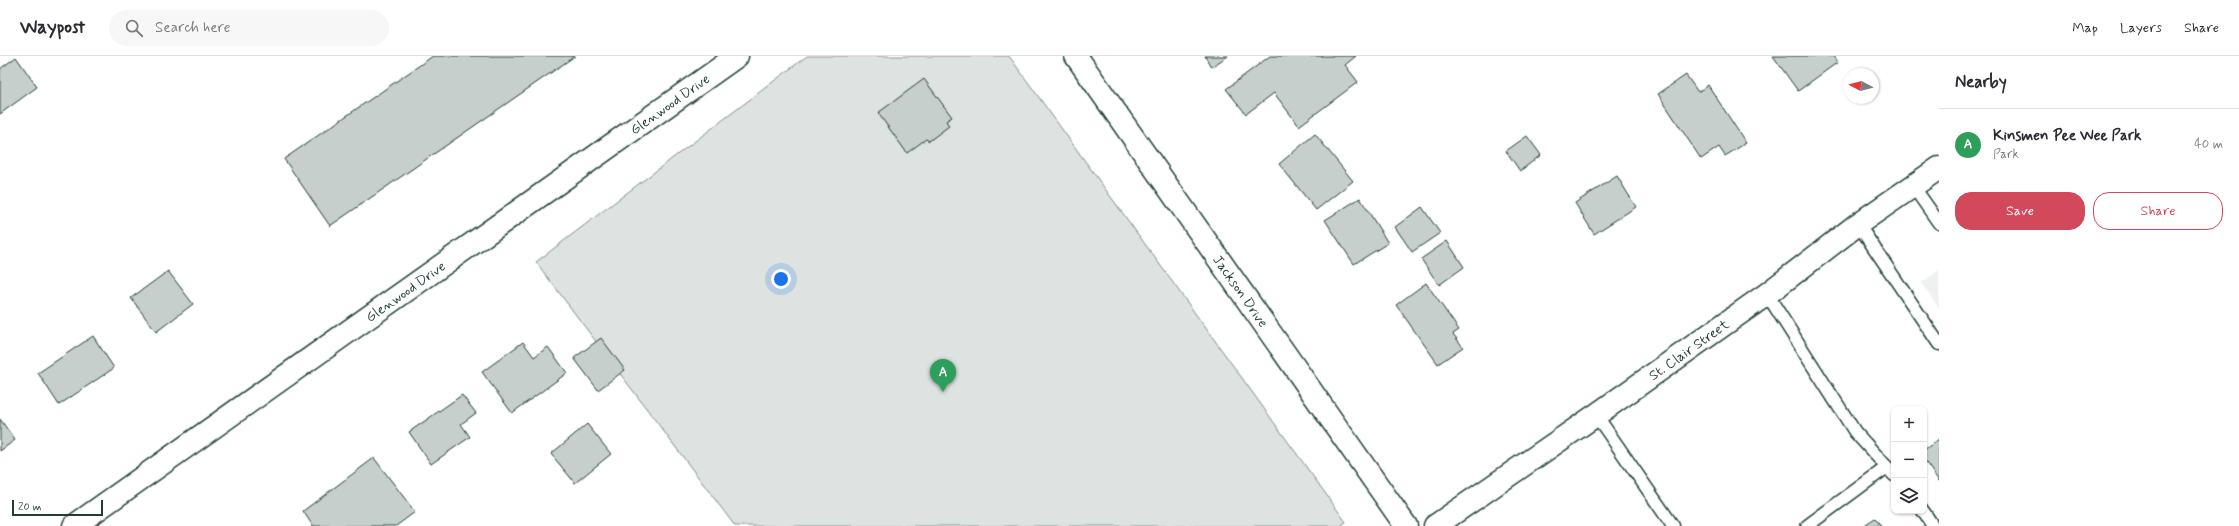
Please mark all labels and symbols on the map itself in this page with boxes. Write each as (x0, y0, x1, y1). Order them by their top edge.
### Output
north arrow (1843, 68, 1879, 104)
street label: Glenwood Drive (627, 70, 714, 139)
street label: Jackson Drive (1209, 252, 1272, 331)
street label: Glenwood Drive (362, 258, 449, 326)
your location (771, 269, 791, 289)
street label: St. Clair Street (1645, 315, 1734, 385)
pin: A (930, 359, 956, 392)
scale bar (12, 498, 103, 517)

